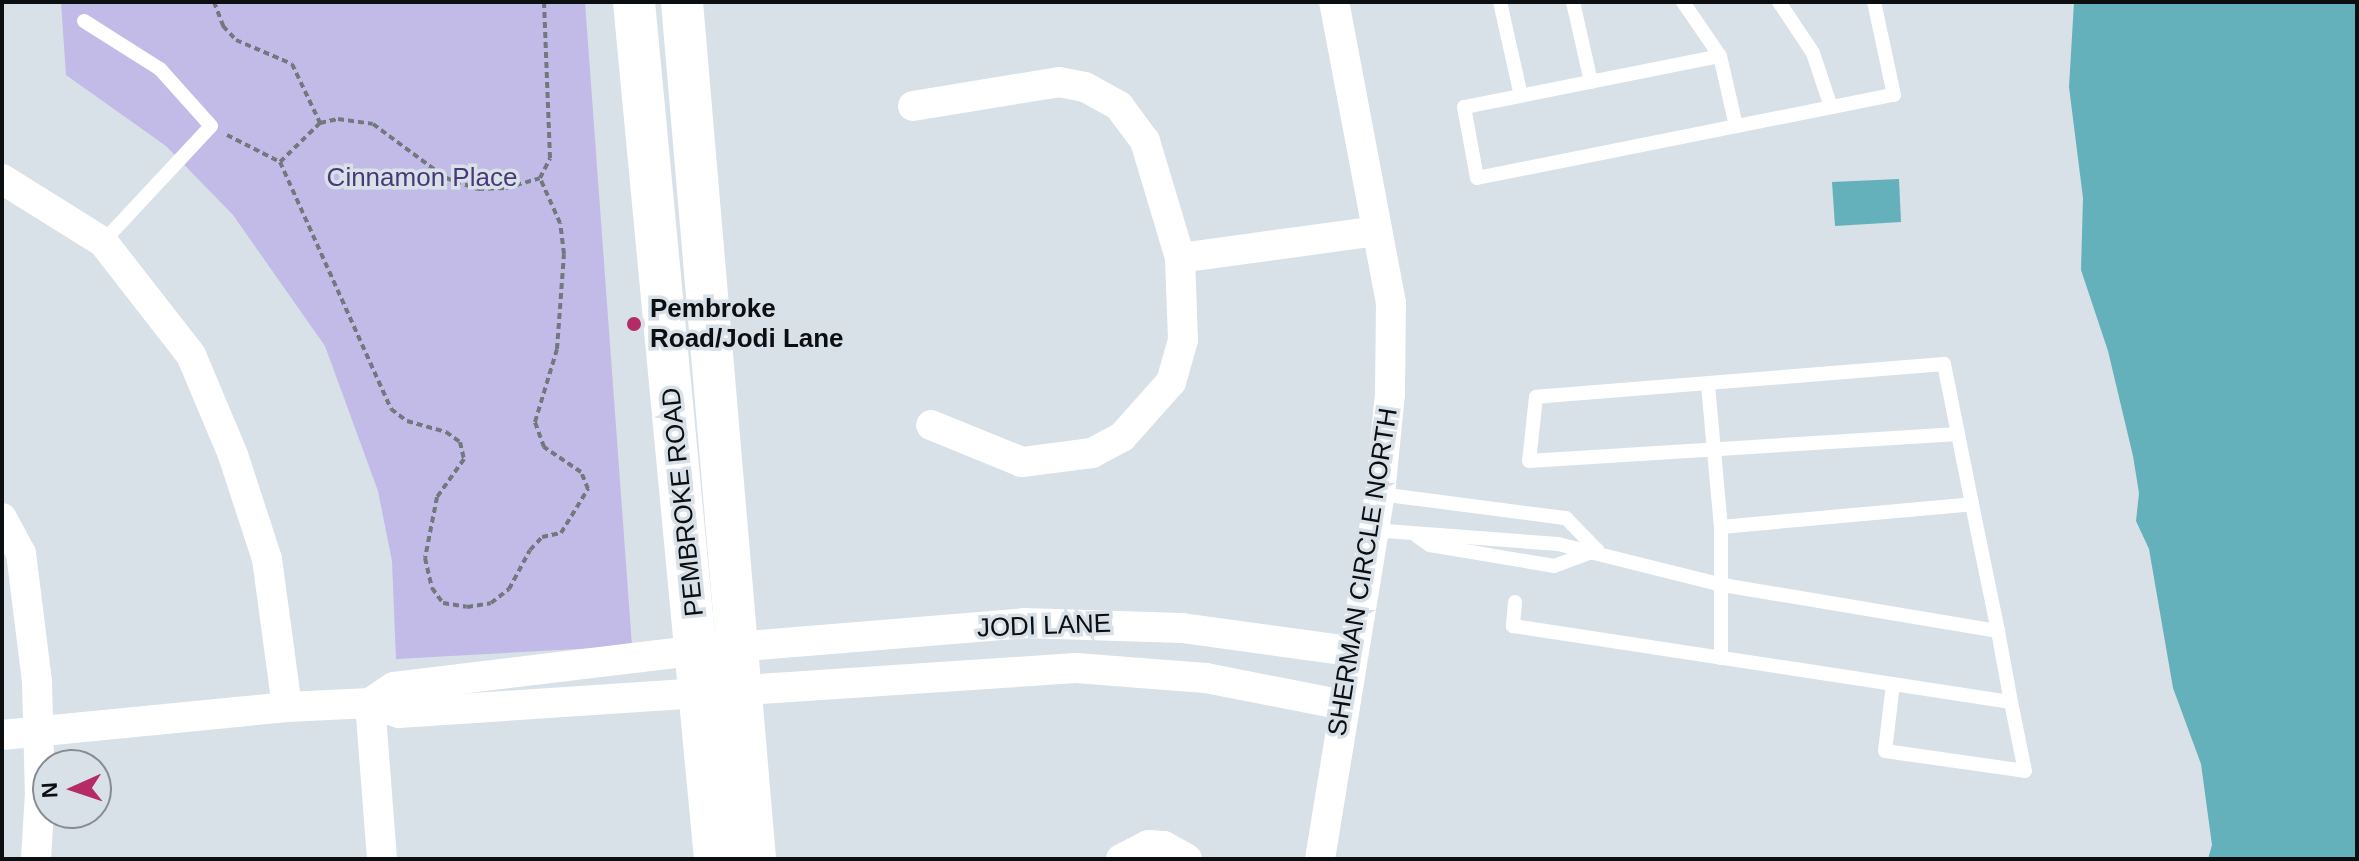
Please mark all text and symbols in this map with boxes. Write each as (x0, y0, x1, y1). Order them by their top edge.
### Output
park label: Cinnamon Place (327, 162, 517, 194)
place label: Pembroke Road/Jodi Lane (650, 293, 844, 354)
marker: Pembroke Road/Jodi Lane (625, 315, 643, 333)
street label: PEMBROKE ROAD (655, 386, 711, 618)
street label: SHERMAN CIRCLE NORTH (1322, 406, 1404, 738)
street label: JODI LANE (976, 608, 1112, 644)
north arrow (32, 749, 112, 829)
text: N (37, 782, 62, 799)

